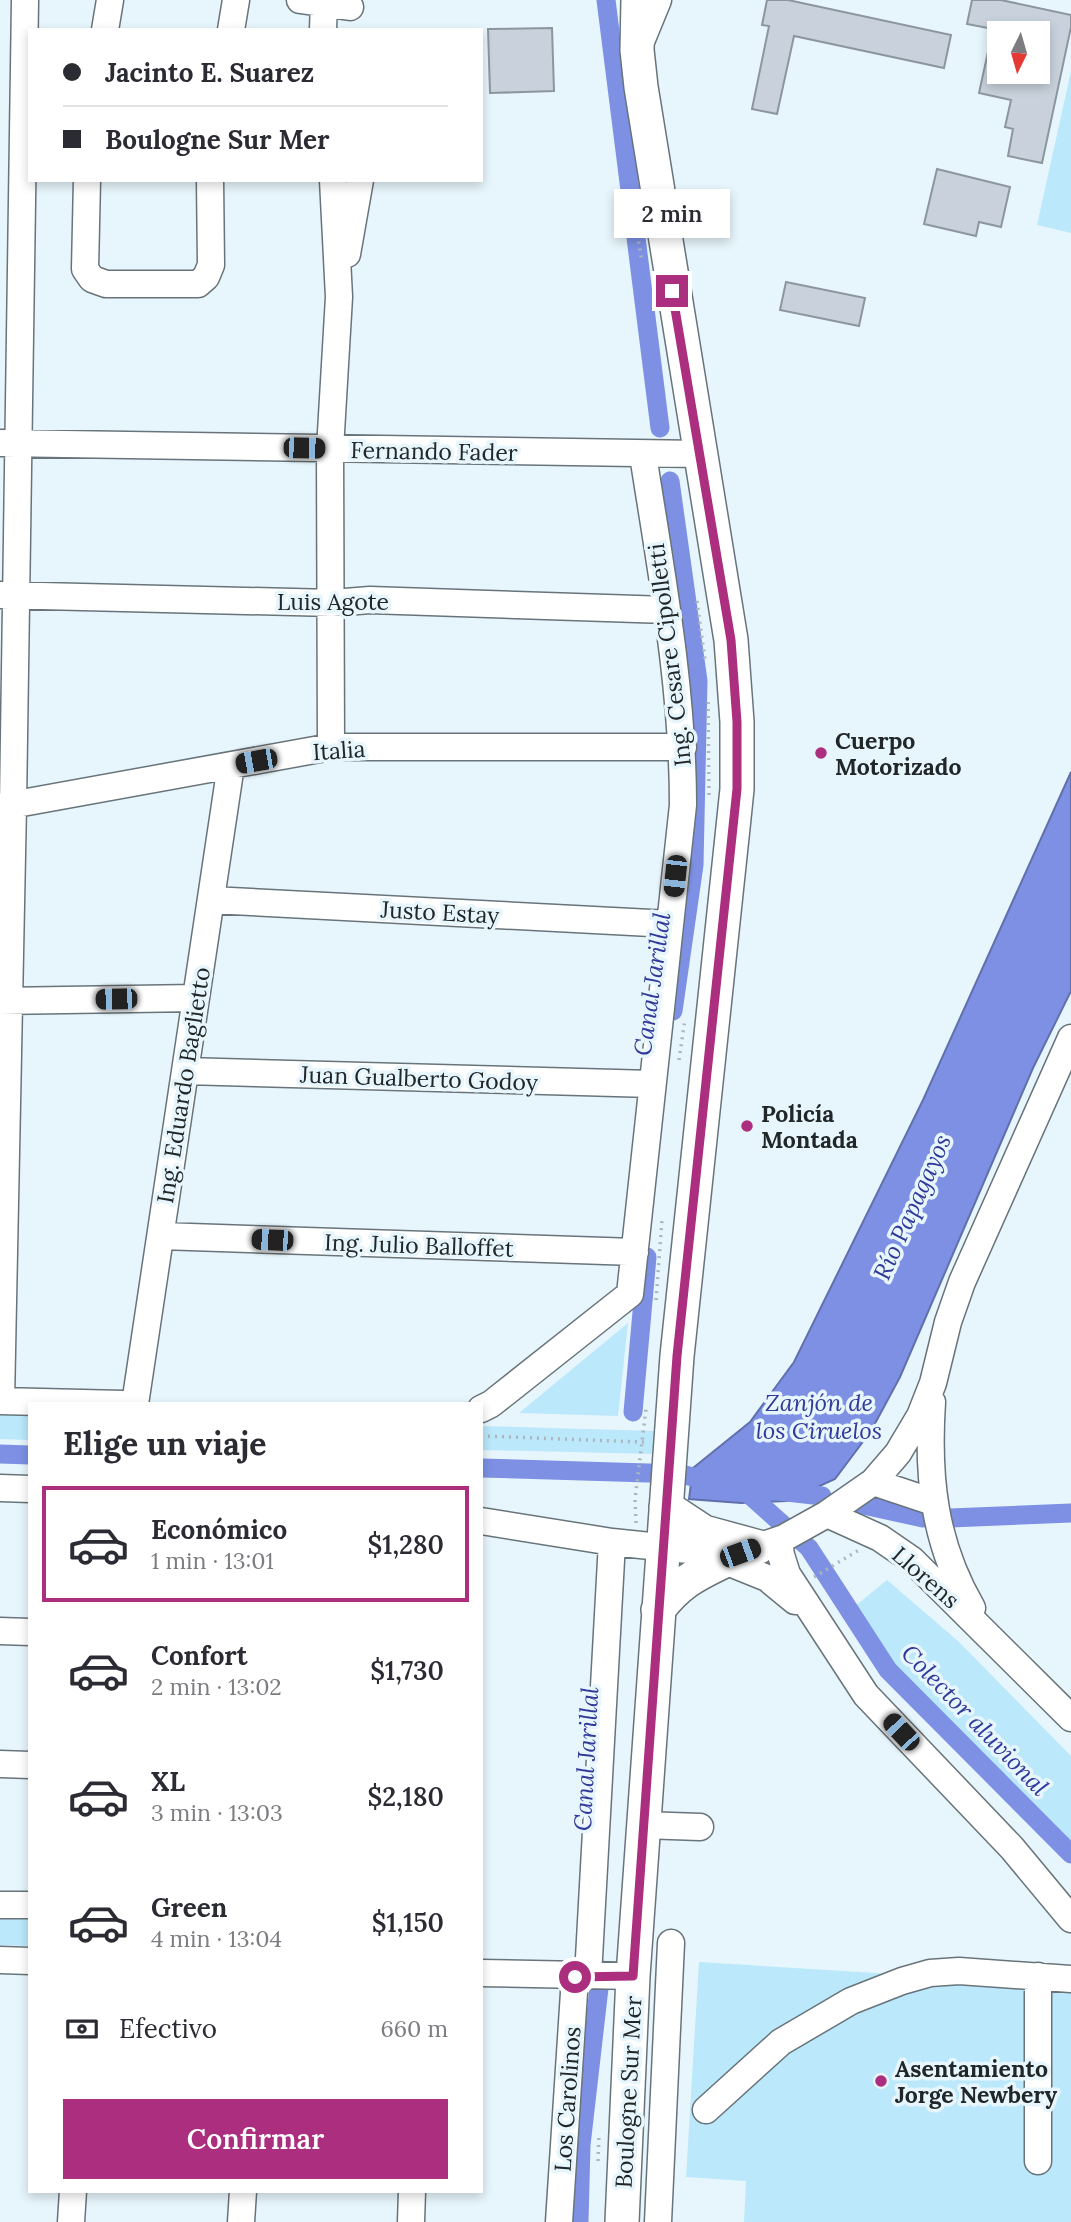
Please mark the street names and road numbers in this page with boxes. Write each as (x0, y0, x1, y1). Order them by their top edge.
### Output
street label: Fernando Fader (350, 435, 518, 467)
street label: Ing. Cesare Cipolletti (641, 542, 697, 768)
street label: Luis Agote (277, 587, 389, 616)
street label: Italia (312, 734, 366, 766)
street label: Justo Estay (379, 894, 501, 930)
street label: Ing. Eduardo Baglietto (150, 965, 216, 1205)
street label: Juan Gualberto Godoy (299, 1059, 539, 1097)
street label: Ing. Julio Balloffet (324, 1227, 514, 1263)
street label: Llorens (886, 1540, 966, 1614)
street label: Boulogne Sur Mer (608, 1995, 648, 2189)
street label: Los Carolinos (547, 2025, 587, 2173)

